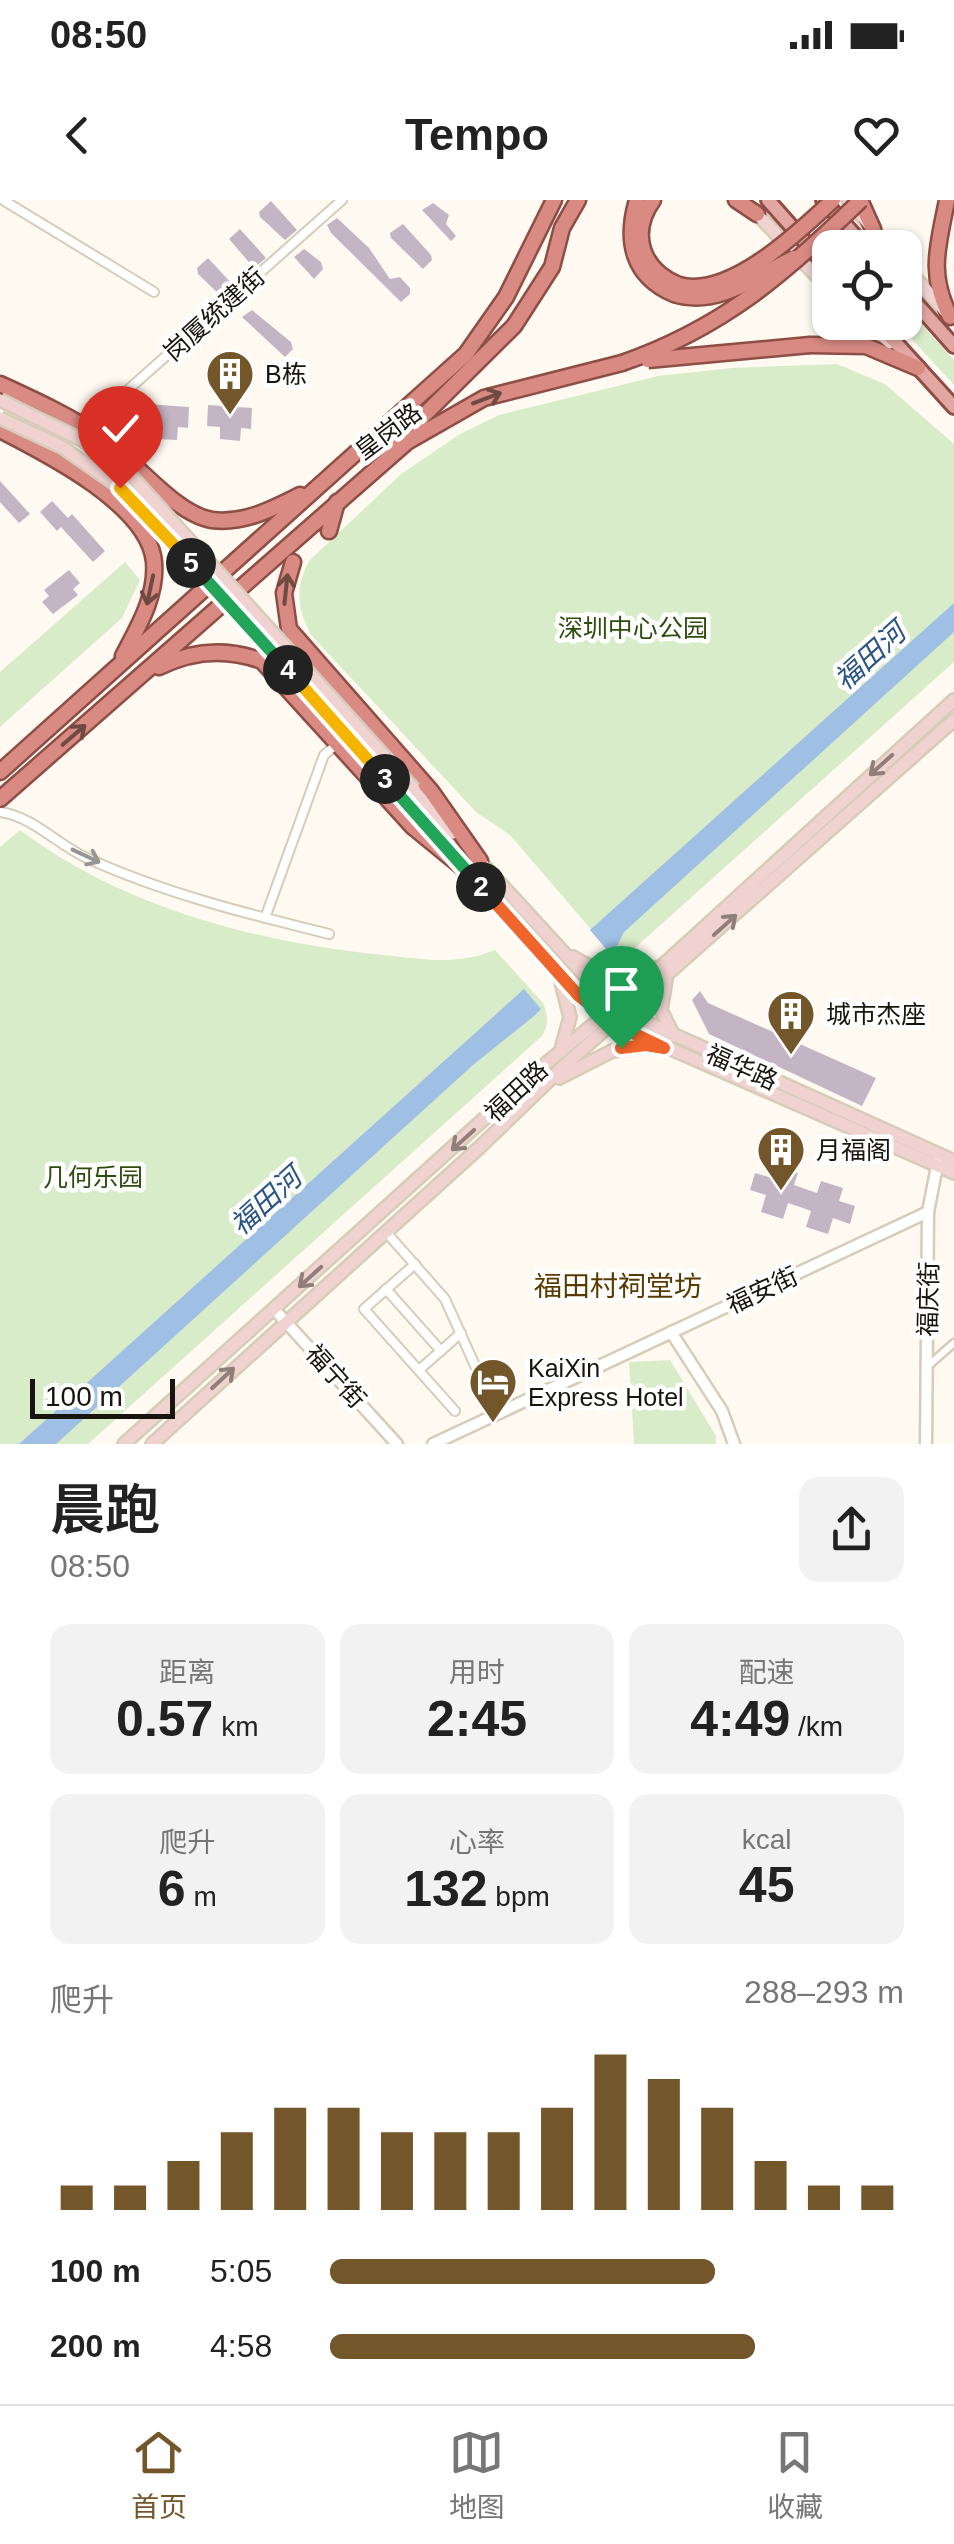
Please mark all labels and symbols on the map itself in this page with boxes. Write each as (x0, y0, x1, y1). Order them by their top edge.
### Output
street label: 岗厦统建街 (158, 262, 270, 366)
building icon: B栋 (204, 348, 256, 416)
place label: B栋 (265, 360, 307, 388)
pin (78, 386, 163, 489)
one-way arrow (470, 388, 501, 406)
street label: 皇岗路 (350, 397, 426, 465)
pin: 5 (166, 538, 216, 588)
one-way arrow (140, 573, 159, 605)
one-way arrow (277, 573, 296, 605)
water label: 福田河 (828, 613, 915, 696)
park label: 深圳中心公园 (558, 614, 708, 642)
pin: 4 (263, 645, 313, 695)
one-way arrow (61, 723, 86, 746)
one-way arrow (869, 753, 894, 776)
pin: 3 (360, 754, 410, 804)
one-way arrow (70, 848, 100, 866)
pin: 2 (456, 862, 506, 912)
one-way arrow (712, 914, 737, 937)
pin (579, 946, 664, 1049)
building icon: 城市杰座 (765, 988, 817, 1056)
place label: 城市杰座 (826, 1000, 926, 1028)
street label: 福华路 (702, 1039, 782, 1095)
street label: 福田路 (479, 1055, 553, 1127)
building icon: 月福阁 (755, 1124, 807, 1192)
one-way arrow (451, 1128, 476, 1151)
place label: 月福阁 (816, 1136, 891, 1164)
water label: 福田河 (224, 1158, 311, 1241)
park label: 几何乐园 (43, 1163, 143, 1191)
street label: 福安街 (722, 1261, 802, 1319)
street label: 福庆街 (913, 1261, 943, 1337)
one-way arrow (298, 1265, 323, 1288)
district label: 福田村祠堂坊 (534, 1271, 702, 1302)
street label: 福宁街 (300, 1339, 372, 1413)
place label: KaiXin Express Hotel (528, 1354, 684, 1411)
hotel icon: KaiXin Express Hotel (467, 1356, 519, 1424)
one-way arrow (210, 1367, 235, 1390)
scale bar (30, 1374, 175, 1418)

